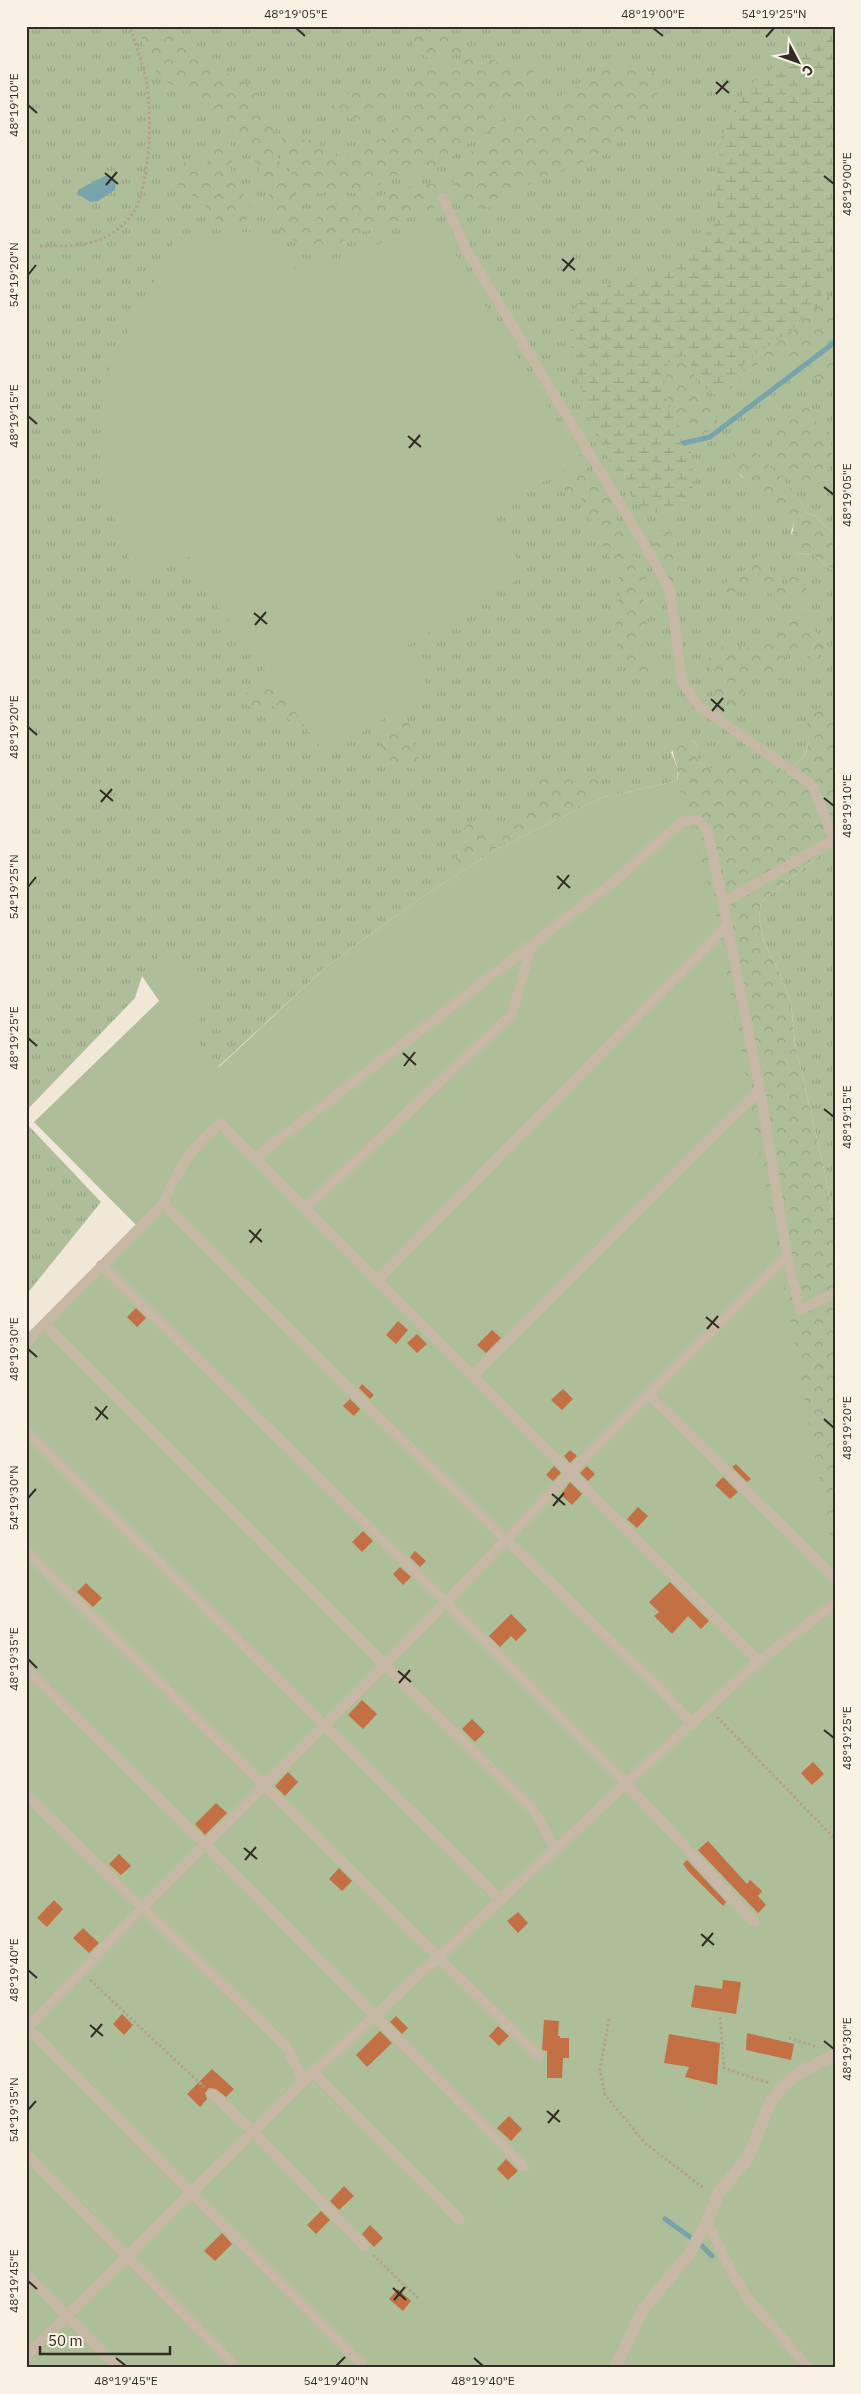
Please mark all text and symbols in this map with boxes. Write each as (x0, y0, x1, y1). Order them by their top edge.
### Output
text: 48°19'05"E (264, 6, 328, 21)
text: 48°19'00"E (621, 6, 685, 21)
text: 54°19'25"N (741, 6, 807, 21)
north arrow (774, 38, 824, 88)
text: С (798, 61, 818, 80)
text: 48°19'10"E (6, 73, 21, 137)
text: 48°19'00"E (839, 152, 854, 216)
text: 54°19'20"N (6, 242, 21, 308)
text: 48°19'15"E (6, 384, 21, 448)
text: 48°19'05"E (839, 463, 854, 527)
text: 48°19'20"E (6, 695, 21, 759)
text: 48°19'10"E (839, 774, 854, 838)
text: 54°19'25"N (6, 854, 21, 920)
text: 48°19'25"E (6, 1006, 21, 1070)
text: 48°19'15"E (839, 1085, 854, 1149)
text: 48°19'30"E (6, 1317, 21, 1381)
text: 48°19'20"E (839, 1396, 854, 1460)
text: 54°19'30"N (6, 1465, 21, 1531)
text: 48°19'35"E (6, 1627, 21, 1691)
text: 48°19'25"E (839, 1706, 854, 1770)
text: 48°19'40"E (6, 1938, 21, 2002)
text: 48°19'30"E (839, 2017, 854, 2081)
text: 54°19'35"N (6, 2077, 21, 2143)
text: 48°19'45"E (6, 2249, 21, 2313)
scale bar (40, 2324, 170, 2356)
text: 50 m (48, 2331, 83, 2350)
text: 48°19'45"E (94, 2373, 158, 2388)
text: 54°19'40"N (303, 2373, 369, 2388)
text: 48°19'40"E (451, 2373, 515, 2388)

